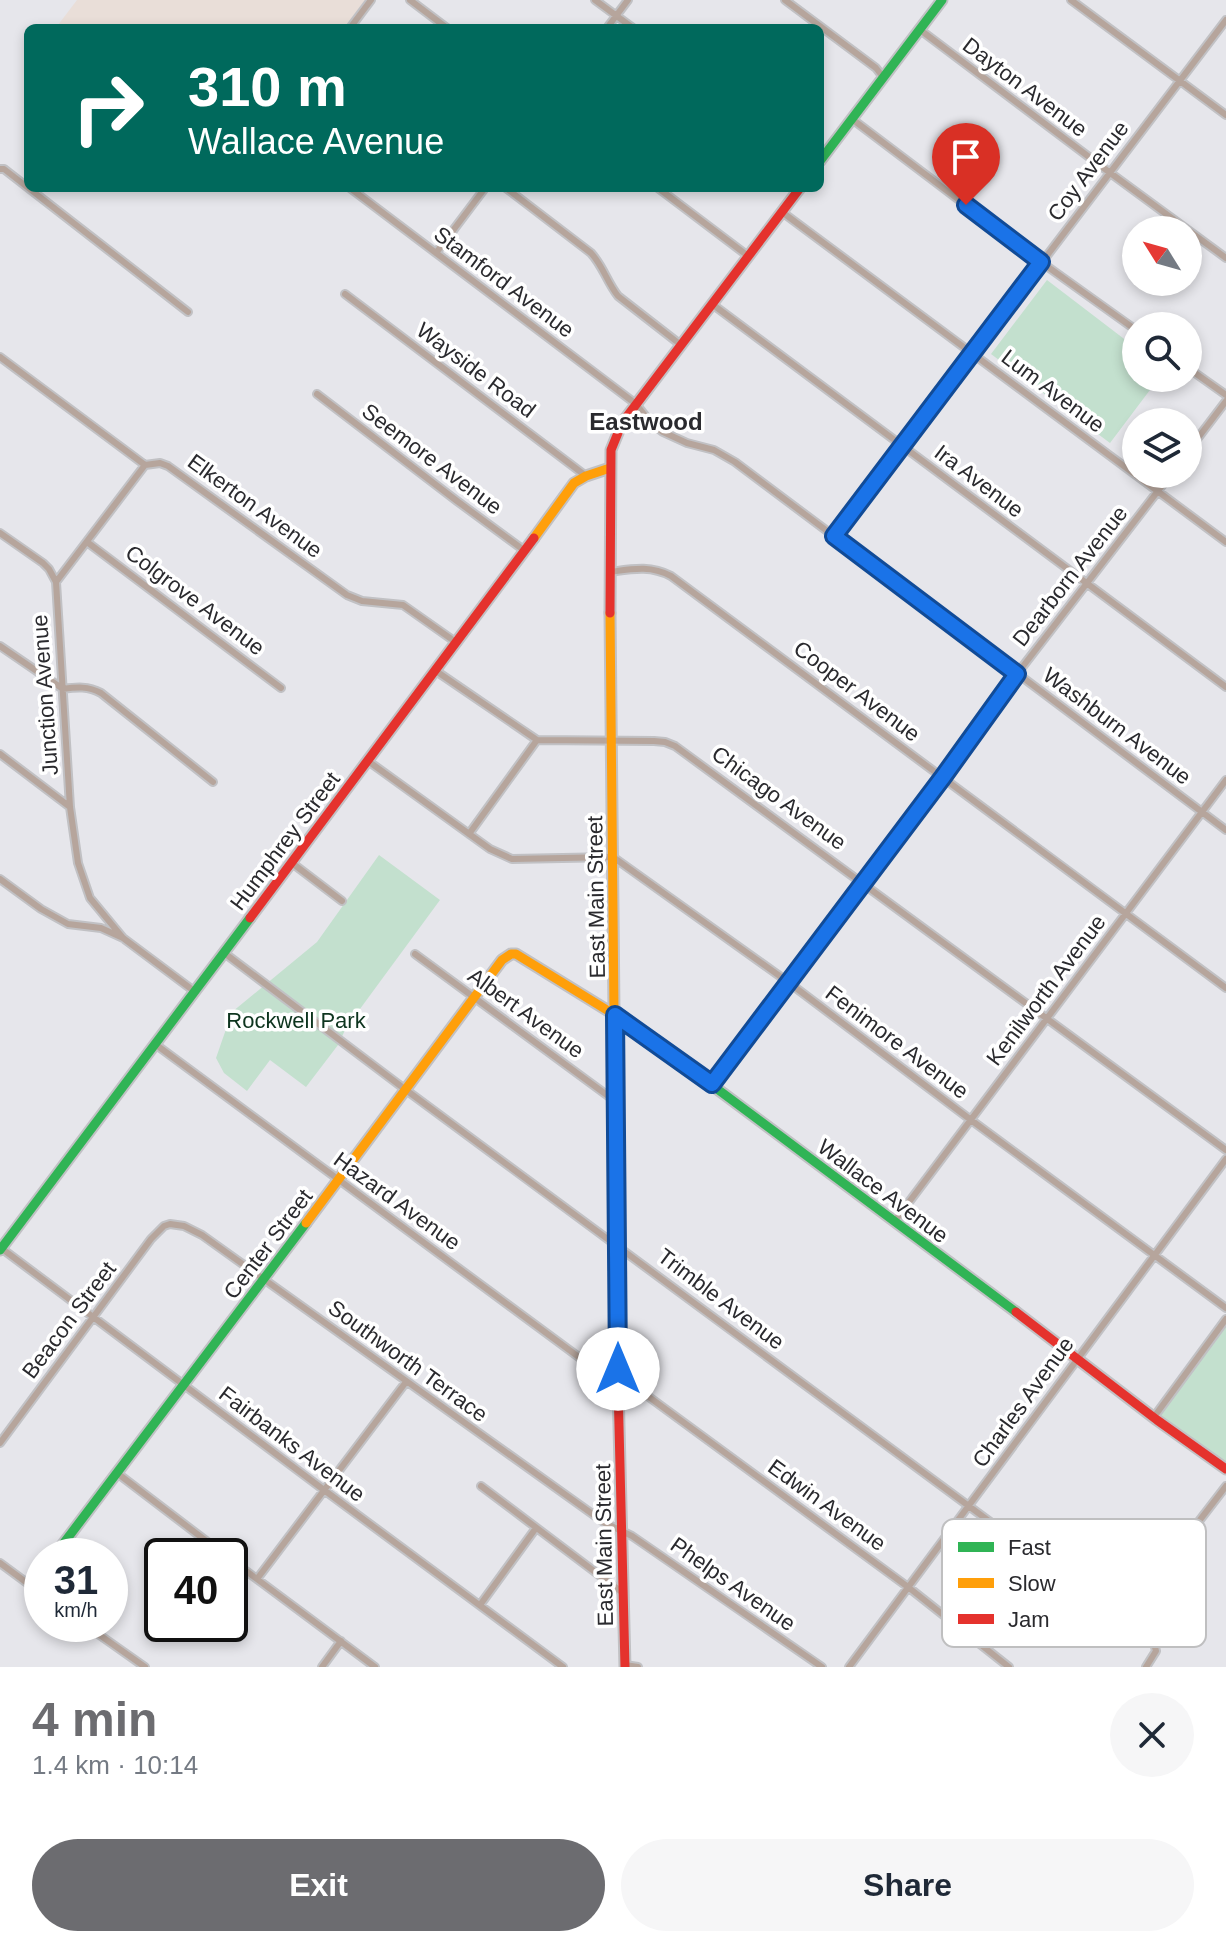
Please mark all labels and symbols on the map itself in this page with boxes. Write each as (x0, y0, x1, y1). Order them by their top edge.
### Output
street label: Dayton Avenue (958, 32, 1092, 142)
street label: Coy Avenue (1042, 116, 1134, 226)
pin (932, 123, 1000, 205)
north arrow (1122, 216, 1202, 296)
street label: Stamford Avenue (429, 221, 579, 343)
street label: Wayside Road (412, 317, 540, 423)
street label: Lum Avenue (997, 344, 1109, 438)
street label: Seemore Avenue (357, 398, 507, 520)
district label: Eastwood (589, 408, 703, 435)
street label: Ira Avenue (930, 439, 1028, 523)
street label: Elkerton Avenue (183, 449, 327, 563)
street label: Dearborn Avenue (1008, 501, 1132, 651)
street label: Colgrove Avenue (121, 540, 269, 660)
street label: Junction Avenue (27, 614, 63, 776)
street label: Cooper Avenue (789, 635, 925, 747)
street label: Washburn Avenue (1038, 662, 1196, 790)
street label: Chicago Avenue (707, 741, 851, 855)
street label: Humphrey Street (225, 767, 345, 915)
street label: East Main Street (582, 815, 610, 979)
street label: Kenilworth Avenue (981, 910, 1111, 1070)
street label: Albert Avenue (463, 963, 589, 1063)
street label: Fenimore Avenue (821, 980, 973, 1104)
park label: Rockwell Park (226, 1008, 367, 1033)
street label: Wallace Avenue (813, 1134, 953, 1248)
street label: Hazard Avenue (329, 1147, 465, 1255)
street label: Center Street (219, 1184, 317, 1304)
street label: Trimble Avenue (653, 1243, 789, 1355)
street label: Beacon Street (17, 1257, 121, 1383)
street label: Southworth Terrace (324, 1295, 492, 1427)
position arrow (576, 1327, 660, 1411)
street label: Charles Avenue (967, 1332, 1079, 1472)
street label: Fairbanks Avenue (214, 1381, 370, 1507)
street label: Edwin Avenue (763, 1454, 891, 1556)
street label: East Main Street (590, 1463, 618, 1627)
legend (942, 1519, 1206, 1647)
street label: Phelps Avenue (666, 1532, 800, 1636)
text: Fast (1008, 1535, 1051, 1560)
speed limit sign: 40 (144, 1538, 248, 1642)
text: Slow (1008, 1571, 1056, 1596)
text: Jam (1008, 1607, 1050, 1632)

